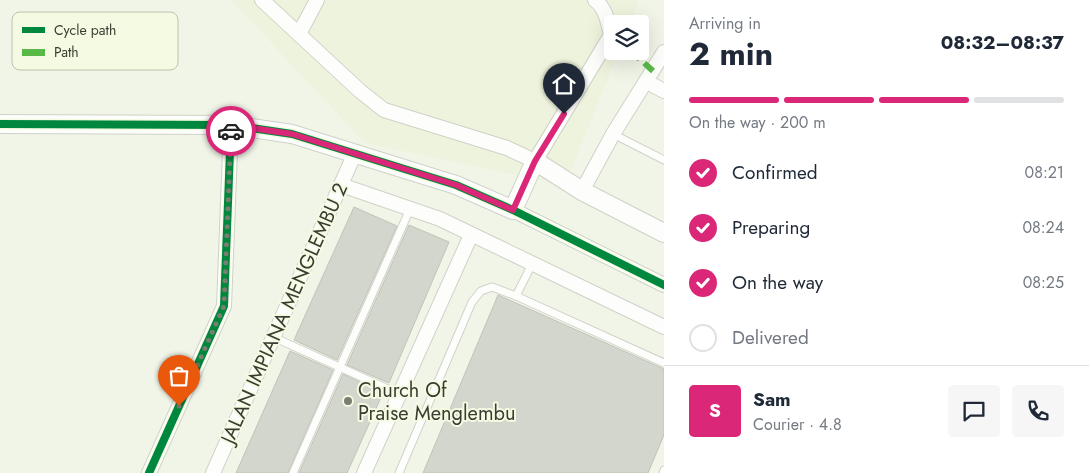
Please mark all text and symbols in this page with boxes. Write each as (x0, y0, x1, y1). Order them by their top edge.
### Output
legend (12, 12, 178, 70)
text: Arriving in (689, 12, 761, 35)
map controls (604, 15, 649, 60)
button: layers (604, 15, 649, 60)
text: Cycle path (54, 20, 116, 40)
text: 08:32–08:37 (941, 29, 1064, 56)
text: 2 min (689, 31, 773, 77)
text: Path (54, 42, 79, 62)
pin (543, 63, 585, 114)
icon: home (550, 70, 578, 98)
courier (206, 106, 256, 156)
text: On the way · 200 m (689, 111, 826, 134)
icon: car (217, 117, 245, 145)
icon: check (689, 159, 717, 187)
text: Confirmed (732, 159, 818, 186)
text: 08:21 (1025, 161, 1064, 184)
street label: JALAN IMPIANA MENGLEMBU 2 (213, 178, 355, 451)
icon: check (689, 214, 717, 242)
text: Preparing (732, 214, 810, 241)
text: 08:24 (1022, 216, 1064, 239)
icon: check (689, 269, 717, 297)
text: On the way (732, 269, 823, 296)
text: 08:25 (1023, 271, 1064, 294)
text: Delivered (732, 324, 809, 351)
pin (158, 355, 200, 406)
icon: bag (165, 362, 193, 390)
place label: Church Of Praise Menglembu (358, 376, 515, 428)
button: chat (948, 385, 1000, 437)
button: phone (1012, 385, 1064, 437)
text: Sam (753, 386, 791, 413)
marker: Church Of Praise Menglembu (342, 395, 354, 407)
text: S (709, 397, 721, 424)
text: Courier · 4.8 (753, 413, 842, 436)

